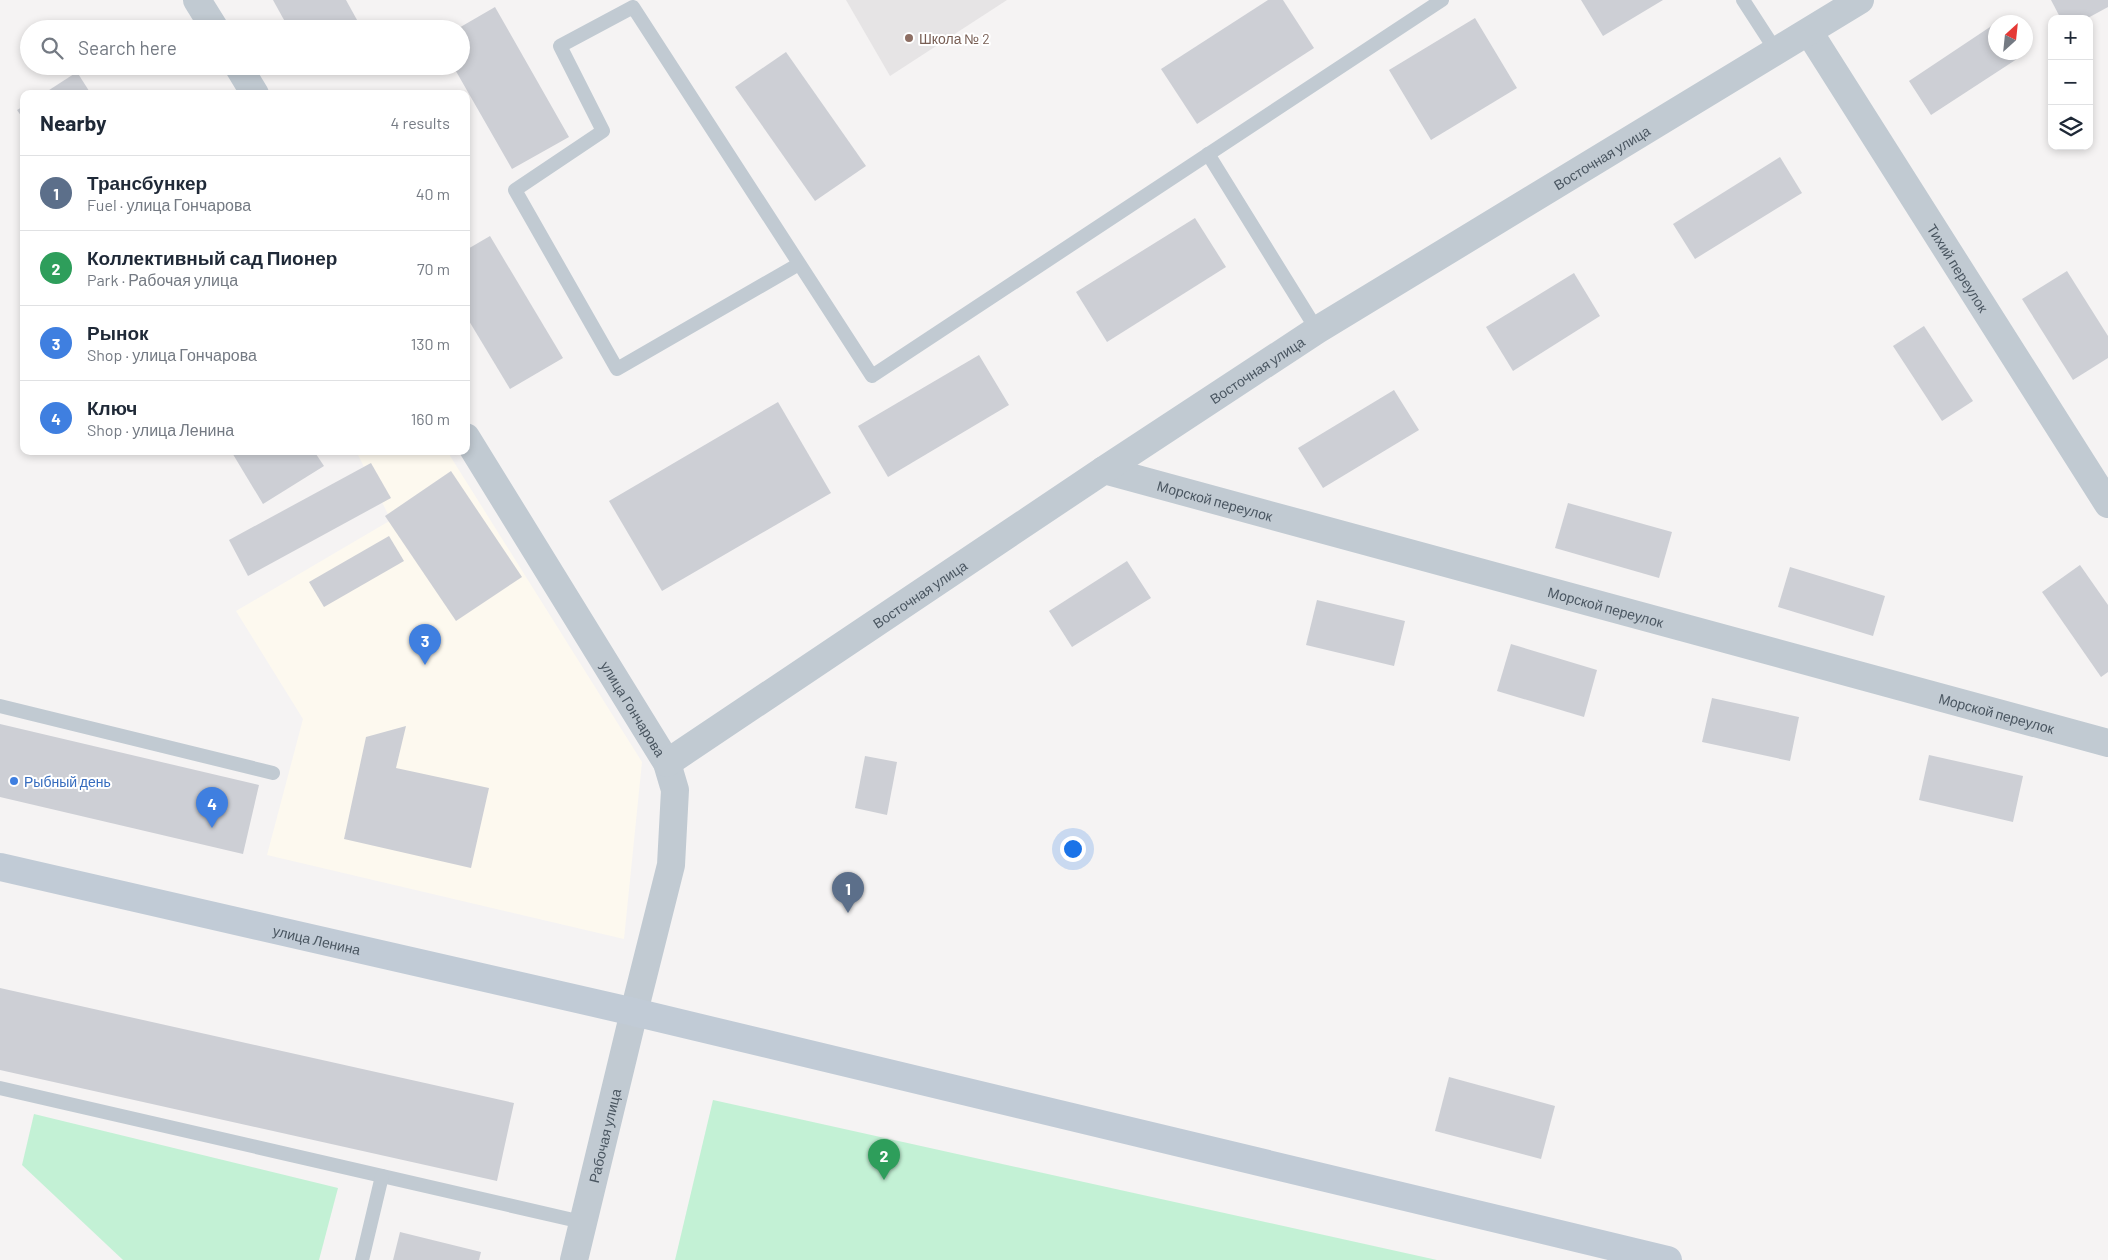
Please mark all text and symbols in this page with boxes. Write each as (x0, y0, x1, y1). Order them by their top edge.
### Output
north arrow (1988, 15, 2033, 60)
map controls (2048, 15, 2093, 150)
button: + (2048, 15, 2093, 60)
search box (20, 20, 470, 75)
place label: Школа № 2 (919, 30, 990, 47)
marker: Школа № 2 (903, 32, 915, 44)
icon: search (38, 34, 66, 62)
text: Search here (78, 36, 177, 59)
button: − (2048, 60, 2093, 105)
button: layers (2048, 105, 2093, 150)
text: Nearby (40, 110, 106, 135)
text: 4 results (390, 113, 450, 132)
street label: Восточная улица (1550, 121, 1653, 193)
text: Трансбункер (87, 171, 207, 194)
text: 1 (53, 184, 59, 203)
text: 40 m (416, 184, 450, 203)
text: Fuel · улица Гончарова (87, 195, 251, 214)
street label: Тихий переулок (1924, 220, 1993, 316)
text: Коллективный сад Пионер (87, 246, 337, 269)
text: 2 (52, 259, 60, 278)
text: 70 m (417, 259, 450, 278)
text: Park · Рабочая улица (87, 270, 238, 289)
text: Рынок (87, 321, 149, 344)
street label: Восточная улица (1206, 332, 1307, 407)
text: 3 (52, 334, 60, 353)
text: 130 m (411, 334, 450, 353)
text: Shop · улица Гончарова (87, 345, 257, 364)
text: Ключ (87, 396, 137, 419)
text: 4 (51, 409, 61, 428)
text: 160 m (411, 409, 450, 428)
text: Shop · улица Ленина (87, 420, 234, 439)
street label: Морской переулок (1155, 476, 1275, 524)
street label: Восточная улица (869, 556, 970, 631)
street label: Морской переулок (1546, 583, 1666, 630)
pin: 3 (409, 624, 441, 665)
street label: улица Гончарова (598, 658, 669, 760)
street label: Морской переулок (1937, 689, 2057, 737)
place label: Рыбный день (24, 773, 111, 790)
marker: Рыбный день (8, 775, 20, 787)
pin: 4 (196, 787, 228, 828)
your location (1060, 836, 1086, 862)
pin: 1 (832, 872, 864, 913)
street label: улица Ленина (271, 921, 362, 958)
street label: Рабочая улица (585, 1087, 624, 1184)
pin: 2 (868, 1139, 900, 1180)

